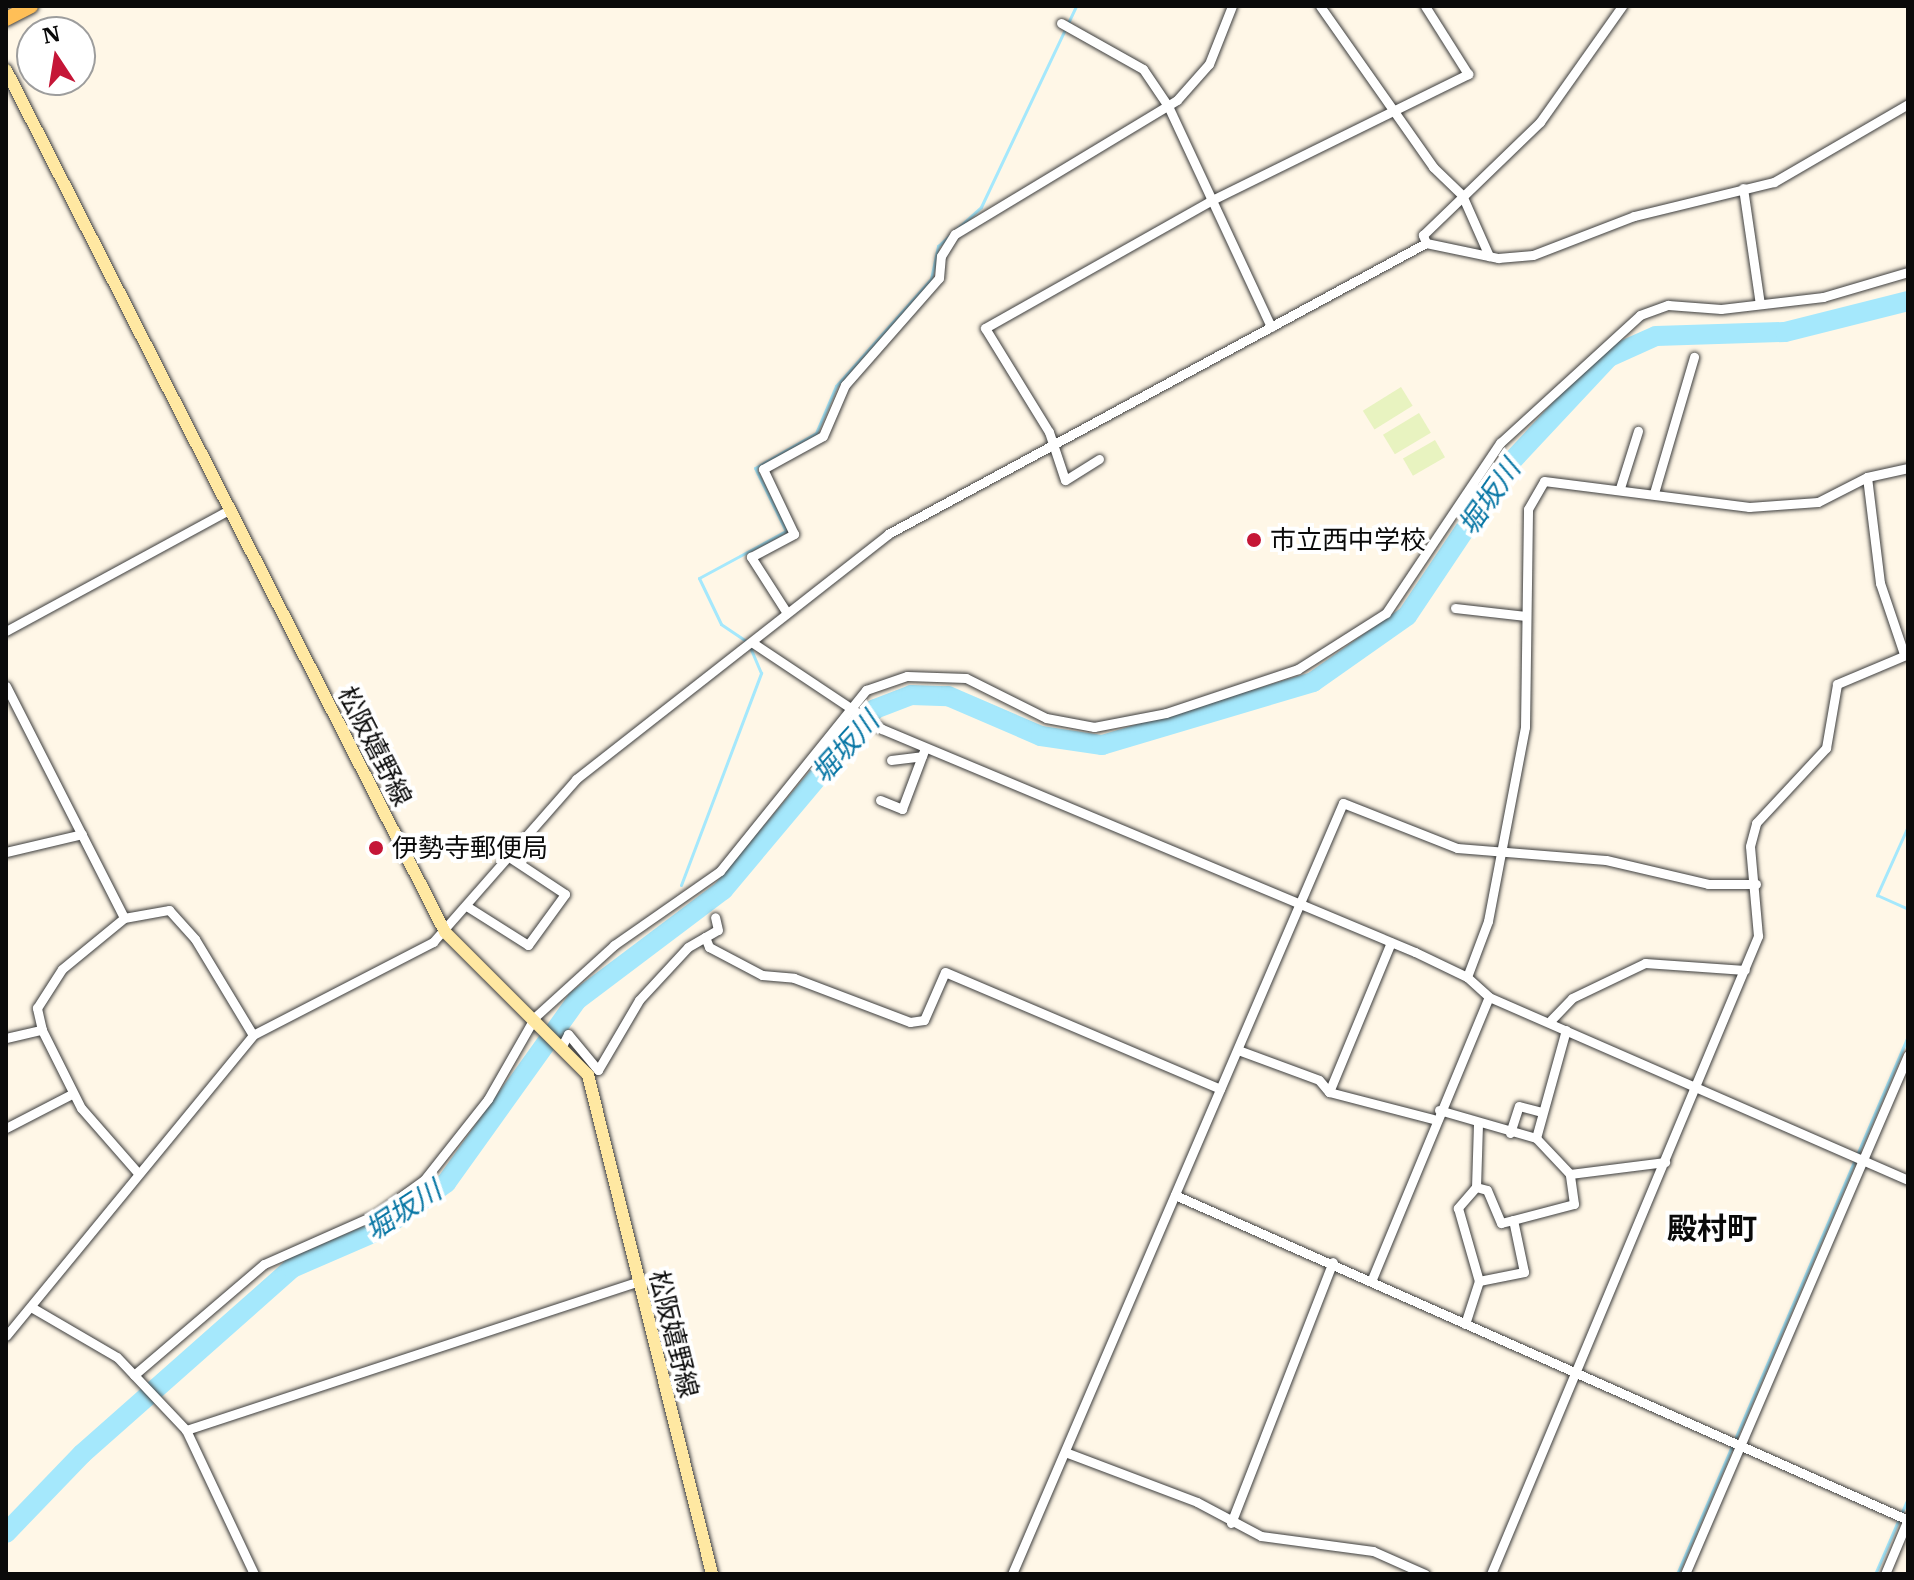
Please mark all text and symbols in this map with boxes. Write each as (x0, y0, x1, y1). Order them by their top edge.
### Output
north arrow (16, 16, 96, 96)
text: N (40, 18, 63, 50)
water label: 堀坂川 (1451, 453, 1527, 541)
place label: 市立西中学校 (1270, 524, 1426, 556)
marker: 市立西中学校 (1245, 531, 1263, 549)
street label: 松阪嬉野線 (332, 681, 418, 811)
water label: 堀坂川 (804, 705, 886, 789)
place label: 伊勢寺郵便局 (392, 832, 548, 864)
marker: 伊勢寺郵便局 (367, 839, 385, 857)
water label: 堀坂川 (359, 1173, 447, 1247)
district label: 殿村町 (1667, 1210, 1757, 1246)
street label: 松阪嬉野線 (643, 1267, 705, 1401)

